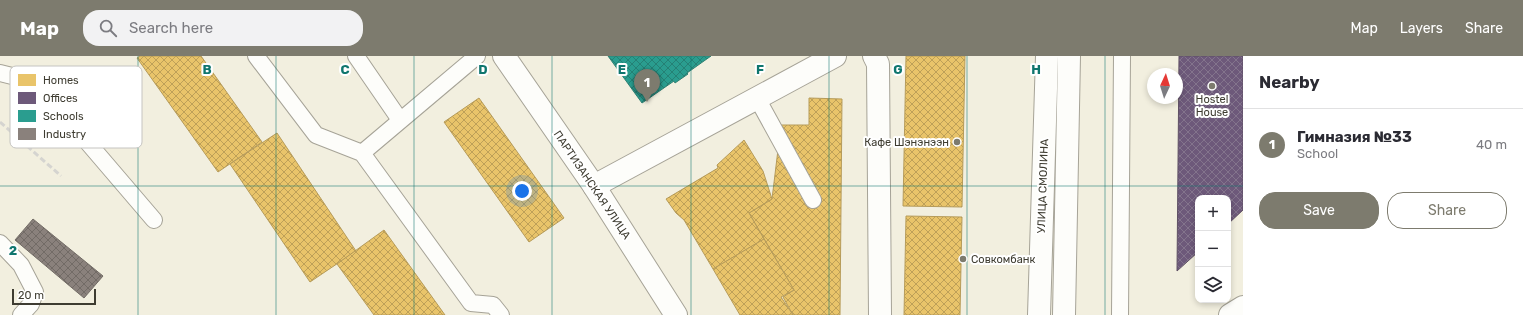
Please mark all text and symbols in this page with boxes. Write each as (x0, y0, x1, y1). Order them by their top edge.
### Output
search box (83, 10, 363, 46)
text: Map (20, 17, 59, 40)
icon: search (97, 17, 119, 39)
text: Search here (129, 19, 213, 37)
text: Map (1351, 20, 1378, 37)
text: Layers (1400, 20, 1443, 37)
text: Share (1465, 20, 1503, 37)
text: B (202, 62, 212, 77)
text: C (340, 62, 350, 77)
text: D (478, 62, 488, 77)
text: E (618, 62, 626, 77)
text: F (756, 62, 764, 77)
text: G (893, 62, 903, 77)
text: H (1031, 62, 1041, 77)
legend (10, 66, 142, 148)
north arrow (1147, 68, 1183, 104)
pin: 1 (634, 69, 660, 102)
text: Nearby (1259, 72, 1320, 92)
text: Homes (43, 74, 79, 87)
marker: Hostel House (1207, 81, 1217, 91)
text: Offices (43, 92, 78, 105)
place label: Hostel House (1196, 93, 1228, 119)
text: Schools (43, 110, 84, 123)
text: Industry (43, 128, 86, 141)
street label: ПАРТИЗАНСКАЯ УЛИЦА (551, 128, 634, 242)
text: Гимназия №33 (1297, 128, 1412, 146)
place label: Кафе Шэнэнээн (864, 136, 949, 149)
marker: Кафе Шэнэнээн (952, 137, 962, 147)
text: 1 (1269, 137, 1275, 152)
text: 40 m (1476, 137, 1507, 152)
street label: УЛИЦА СМОЛИНА (1035, 138, 1051, 234)
text: School (1297, 146, 1338, 161)
your location (512, 181, 532, 201)
button: Save (1259, 192, 1379, 229)
button: Share (1387, 192, 1507, 229)
map controls (1195, 195, 1231, 303)
button: + (1195, 195, 1231, 231)
button: − (1195, 231, 1231, 267)
text: 2 (9, 243, 17, 258)
place label: Совкомбанк (971, 253, 1035, 266)
marker: Совкомбанк (958, 254, 968, 264)
button: layers (1195, 267, 1231, 303)
scale bar (12, 287, 96, 306)
text: 20 m (18, 289, 44, 302)

